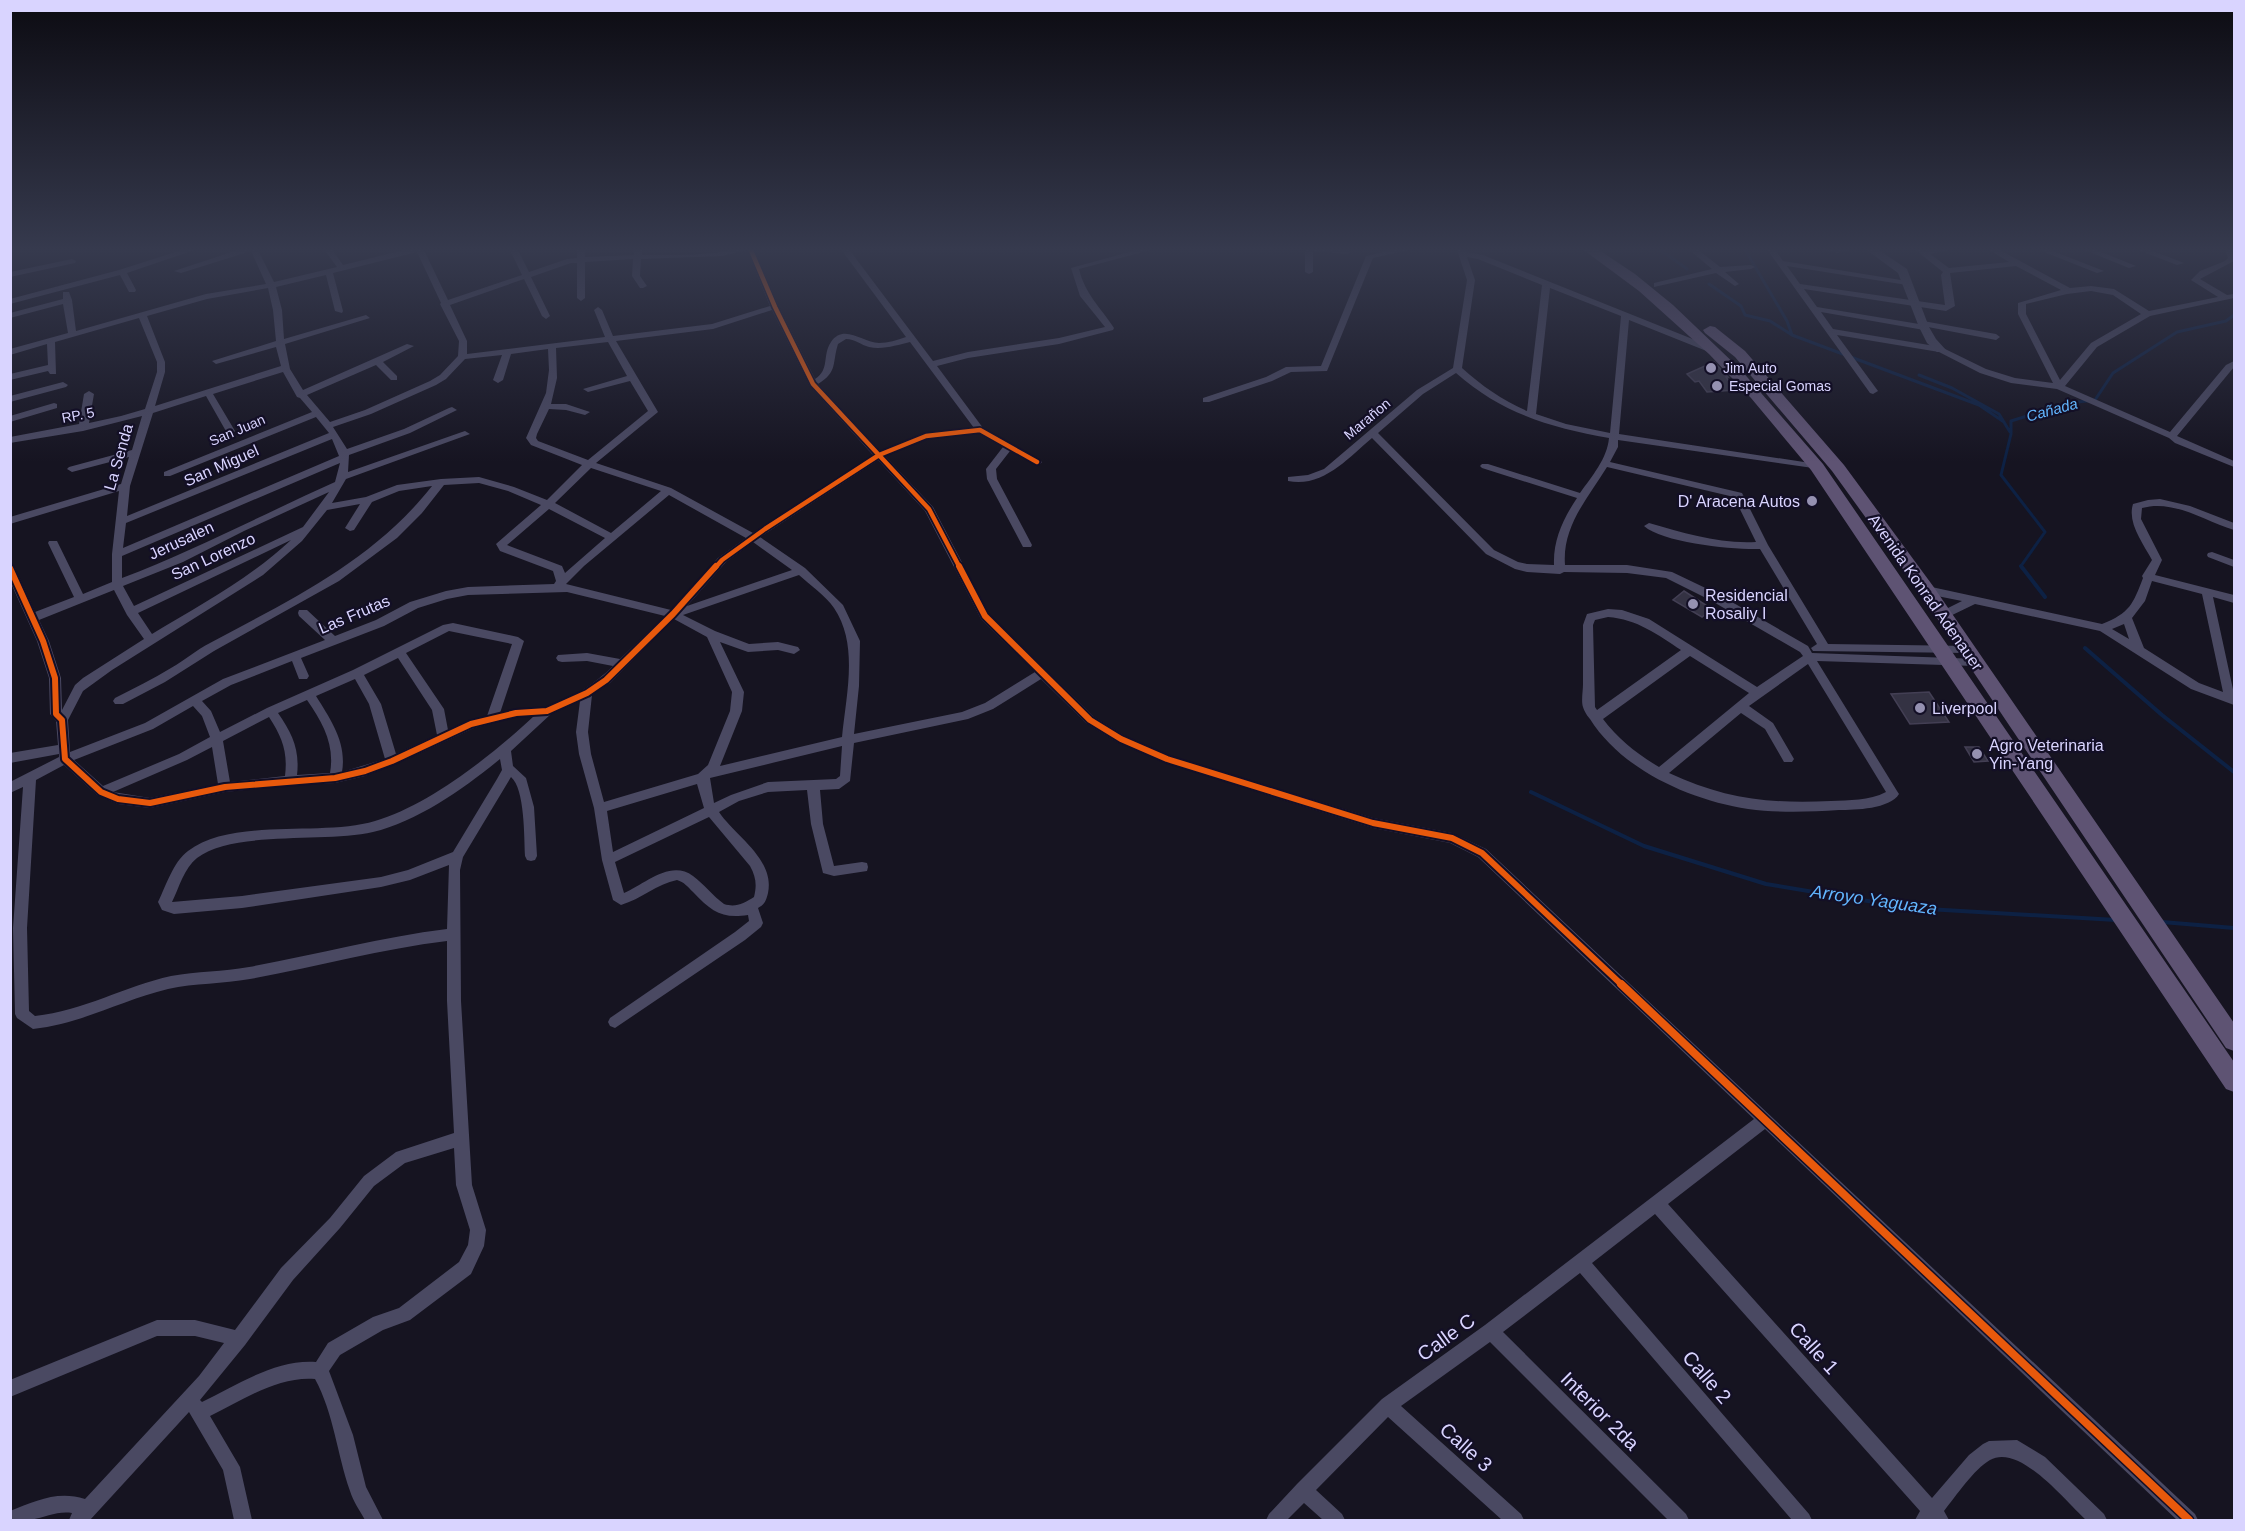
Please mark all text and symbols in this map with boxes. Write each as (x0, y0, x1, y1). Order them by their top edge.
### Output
place label: Jim Auto (1723, 360, 1777, 376)
marker: Jim Auto (1704, 361, 1718, 375)
place label: Especial Gomas (1729, 378, 1831, 394)
marker: Especial Gomas (1710, 379, 1724, 393)
street label: Marañon (1341, 395, 1393, 443)
water label: Cañada (2024, 395, 2079, 425)
street label: RP. 5 (60, 404, 96, 426)
street label: San Juan (207, 411, 267, 449)
street label: La Senda (101, 422, 136, 492)
street label: San Miguel (181, 441, 261, 490)
place label: D' Aracena Autos (1678, 493, 1800, 510)
marker: D' Aracena Autos (1805, 494, 1819, 508)
street label: Avenida Konrad Adenauer (1865, 511, 1986, 674)
street label: Jerusalen (146, 518, 216, 563)
street label: San Lorenzo (169, 530, 258, 583)
place label: Residencial Rosaliy I (1705, 587, 1788, 622)
street label: Las Frutas (316, 592, 392, 637)
marker: Residencial Rosaliy I (1686, 597, 1700, 611)
place label: Liverpool (1932, 700, 1997, 717)
marker: Liverpool (1913, 701, 1927, 715)
place label: Agro Veterinaria Yin-Yang (1989, 737, 2104, 772)
marker: Agro Veterinaria Yin-Yang (1970, 747, 1984, 761)
water label: Arroyo Yaguaza (1809, 881, 1938, 919)
street label: Calle C (1413, 1309, 1479, 1365)
street label: Calle 1 (1785, 1318, 1843, 1378)
street label: Calle 2 (1678, 1346, 1736, 1408)
street label: Interior 2da (1556, 1367, 1644, 1455)
street label: Calle 3 (1436, 1418, 1496, 1476)

